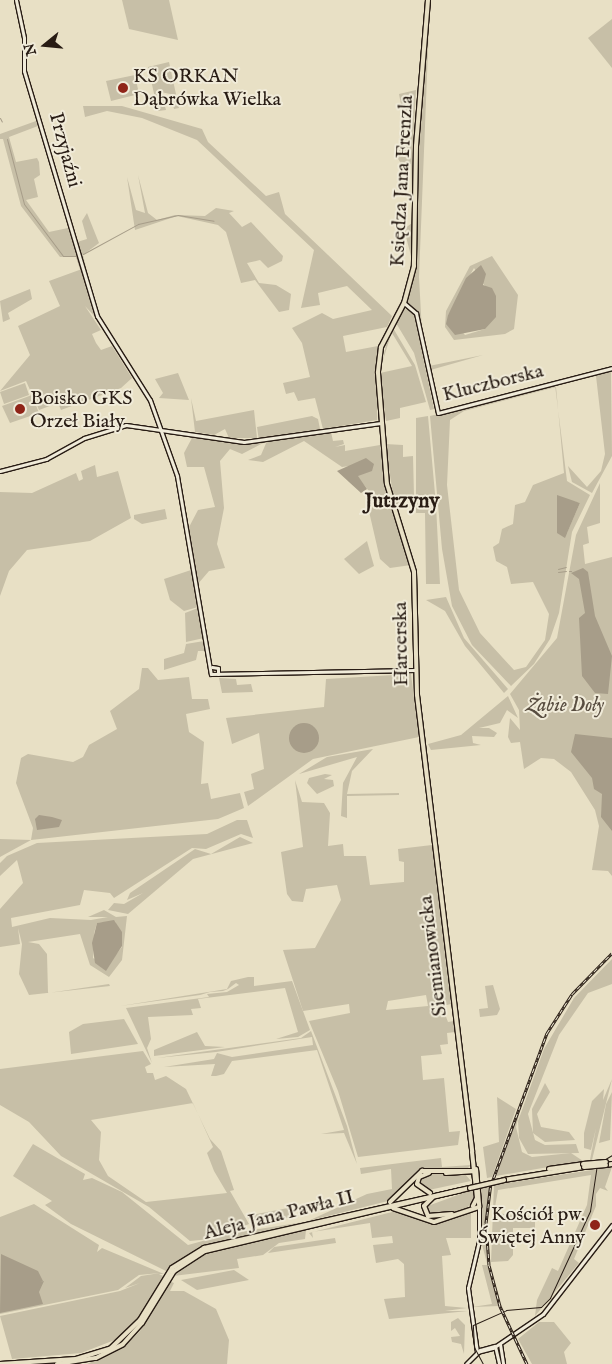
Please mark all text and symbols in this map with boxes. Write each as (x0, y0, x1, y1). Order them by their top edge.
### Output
north arrow (20, 20, 70, 70)
text: N (20, 41, 41, 58)
place label: KS ORKAN Dąbrówka Wielka (133, 64, 281, 111)
marker: KS ORKAN Dąbrówka Wielka (117, 82, 129, 94)
street label: Księdza Jana Frenzla (386, 95, 418, 267)
street label: Przyjaźni (43, 110, 87, 190)
street label: Kluczborska (440, 359, 546, 407)
place label: Boisko GKS Orzeł Biały (30, 386, 132, 433)
marker: Boisko GKS Orzeł Biały (14, 403, 26, 415)
district label: Jutrzyny (364, 489, 440, 515)
street label: Harcerska (388, 601, 414, 687)
park label: Żabie Doły (526, 693, 604, 717)
street label: Siemianowicka (414, 894, 452, 1018)
street label: Aleja Jana Pawła II (201, 1185, 357, 1245)
place label: Kościół pw. Świętej Anny (478, 1202, 585, 1249)
marker: Kościół pw. Świętej Anny (589, 1219, 601, 1231)

